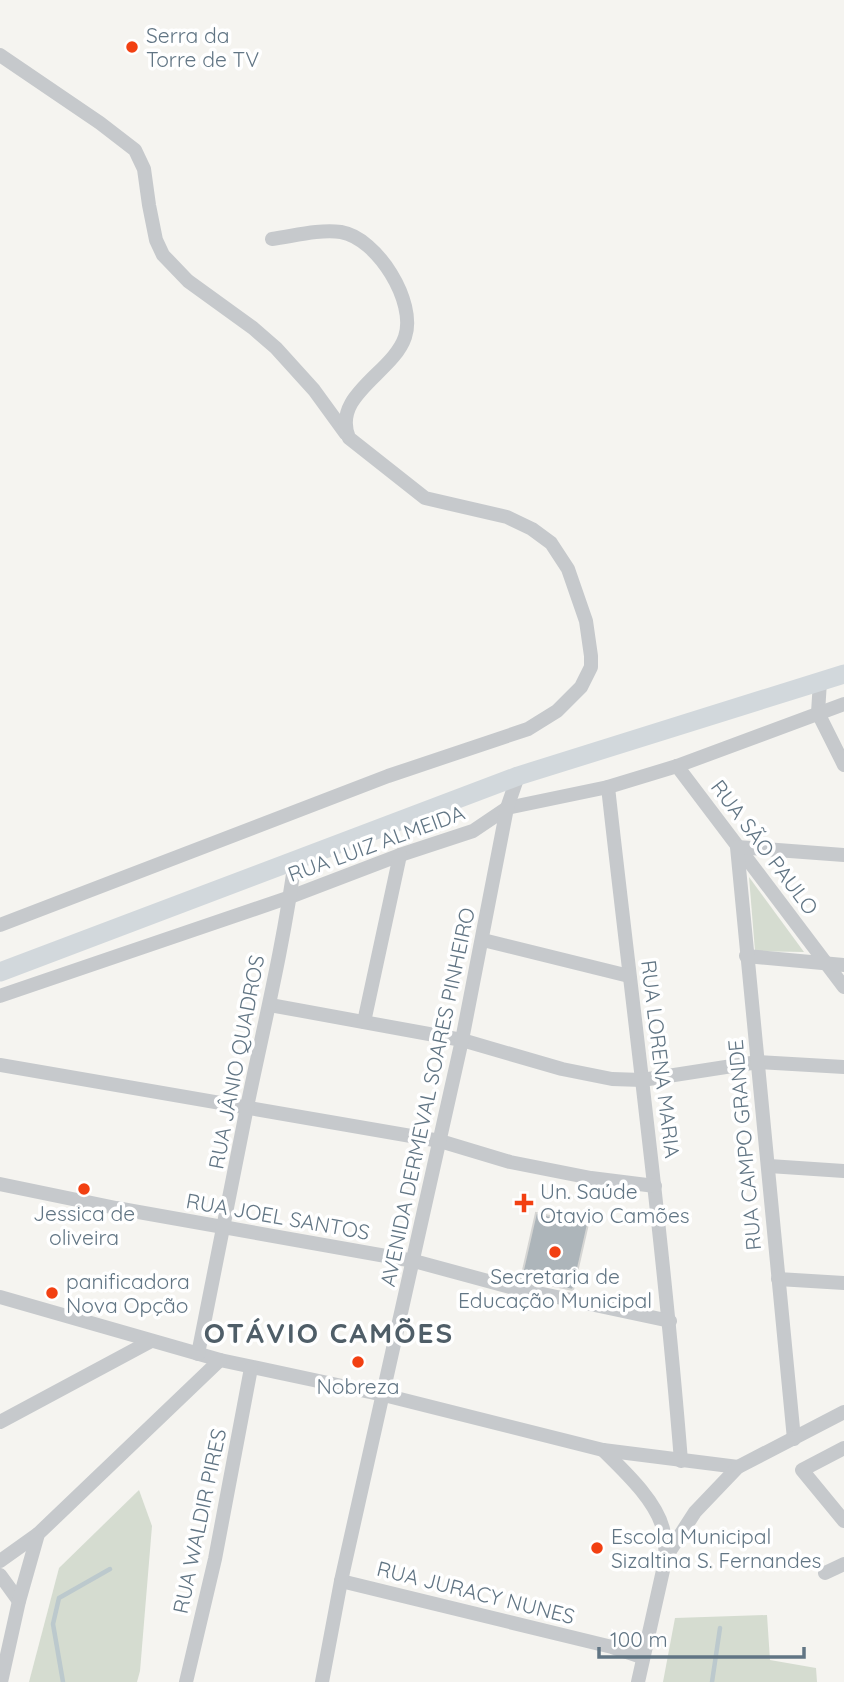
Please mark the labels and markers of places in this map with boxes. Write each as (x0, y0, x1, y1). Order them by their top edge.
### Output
place label: Serra da Torre de TV (146, 22, 259, 72)
marker: Serra da Torre de TV (124, 39, 140, 55)
place label: Un. Saúde Otavio Camões (540, 1178, 690, 1228)
marker: Jessica de oliveira (76, 1181, 92, 1197)
marker: Un. Saúde Otavio Camões (514, 1193, 534, 1213)
place label: Jessica de oliveira (33, 1200, 135, 1250)
marker: Secretaria de Educação Municipal (547, 1244, 563, 1260)
place label: Secretaria de Educação Municipal (458, 1263, 652, 1313)
place label: panificadora Nova Opção (66, 1268, 190, 1318)
marker: panificadora Nova Opção (44, 1285, 60, 1301)
marker: Nobreza (350, 1354, 366, 1370)
place label: Nobreza (317, 1373, 399, 1399)
place label: Escola Municipal Sizaltina S. Fernandes (611, 1523, 821, 1573)
marker: Escola Municipal Sizaltina S. Fernandes (589, 1540, 605, 1556)

